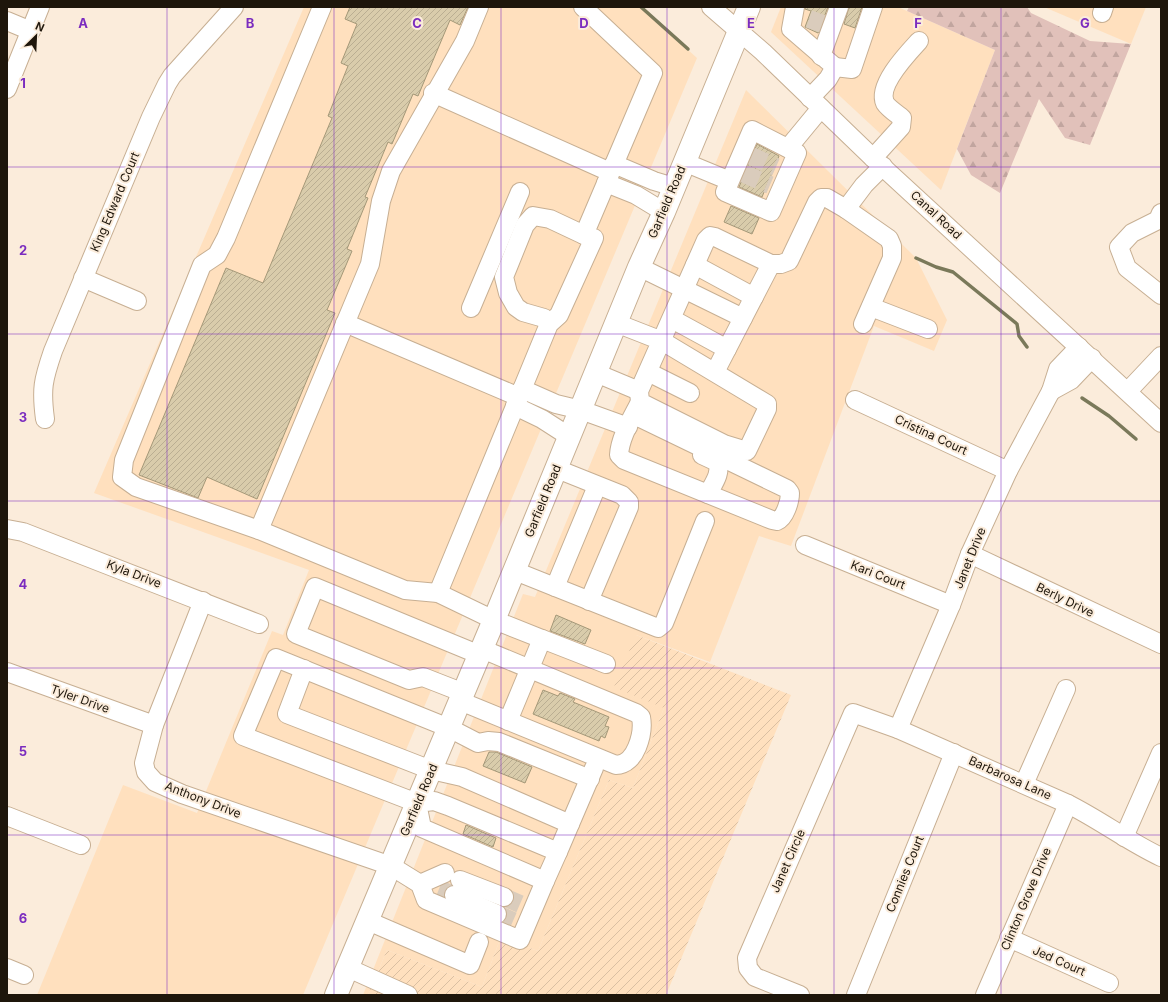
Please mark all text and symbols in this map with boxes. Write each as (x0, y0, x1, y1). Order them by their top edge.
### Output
text: A (78, 15, 88, 31)
text: B (246, 15, 255, 31)
text: C (412, 15, 422, 31)
text: D (579, 15, 589, 31)
text: E (747, 15, 755, 31)
text: F (914, 15, 922, 31)
text: G (1080, 15, 1090, 31)
north arrow (16, 16, 56, 56)
text: N (33, 19, 47, 35)
text: 1 (20, 75, 26, 91)
street label: King Edward Court (87, 150, 142, 254)
street label: Garfield Road (645, 163, 689, 240)
street label: Canal Road (908, 187, 965, 242)
text: 2 (19, 242, 27, 258)
text: 3 (19, 409, 27, 425)
street label: Cristina Court (892, 411, 970, 458)
street label: Garfield Road (521, 462, 564, 539)
street label: Janet Drive (950, 525, 989, 591)
street label: Kyla Drive (105, 556, 164, 591)
street label: Kari Court (849, 557, 908, 592)
text: 4 (19, 576, 28, 592)
street label: Berly Drive (1034, 579, 1097, 620)
street label: Tyler Drive (49, 681, 112, 716)
text: 5 (19, 743, 27, 759)
street label: Barbarosa Lane (966, 753, 1054, 803)
street label: Garfield Road (397, 761, 441, 838)
street label: Anthony Drive (163, 778, 243, 821)
street label: Janet Circle (767, 827, 808, 895)
street label: Connies Court (882, 833, 927, 914)
street label: Clinton Grove Drive (997, 845, 1054, 952)
text: 6 (19, 910, 27, 926)
street label: Jed Court (1030, 942, 1088, 979)

